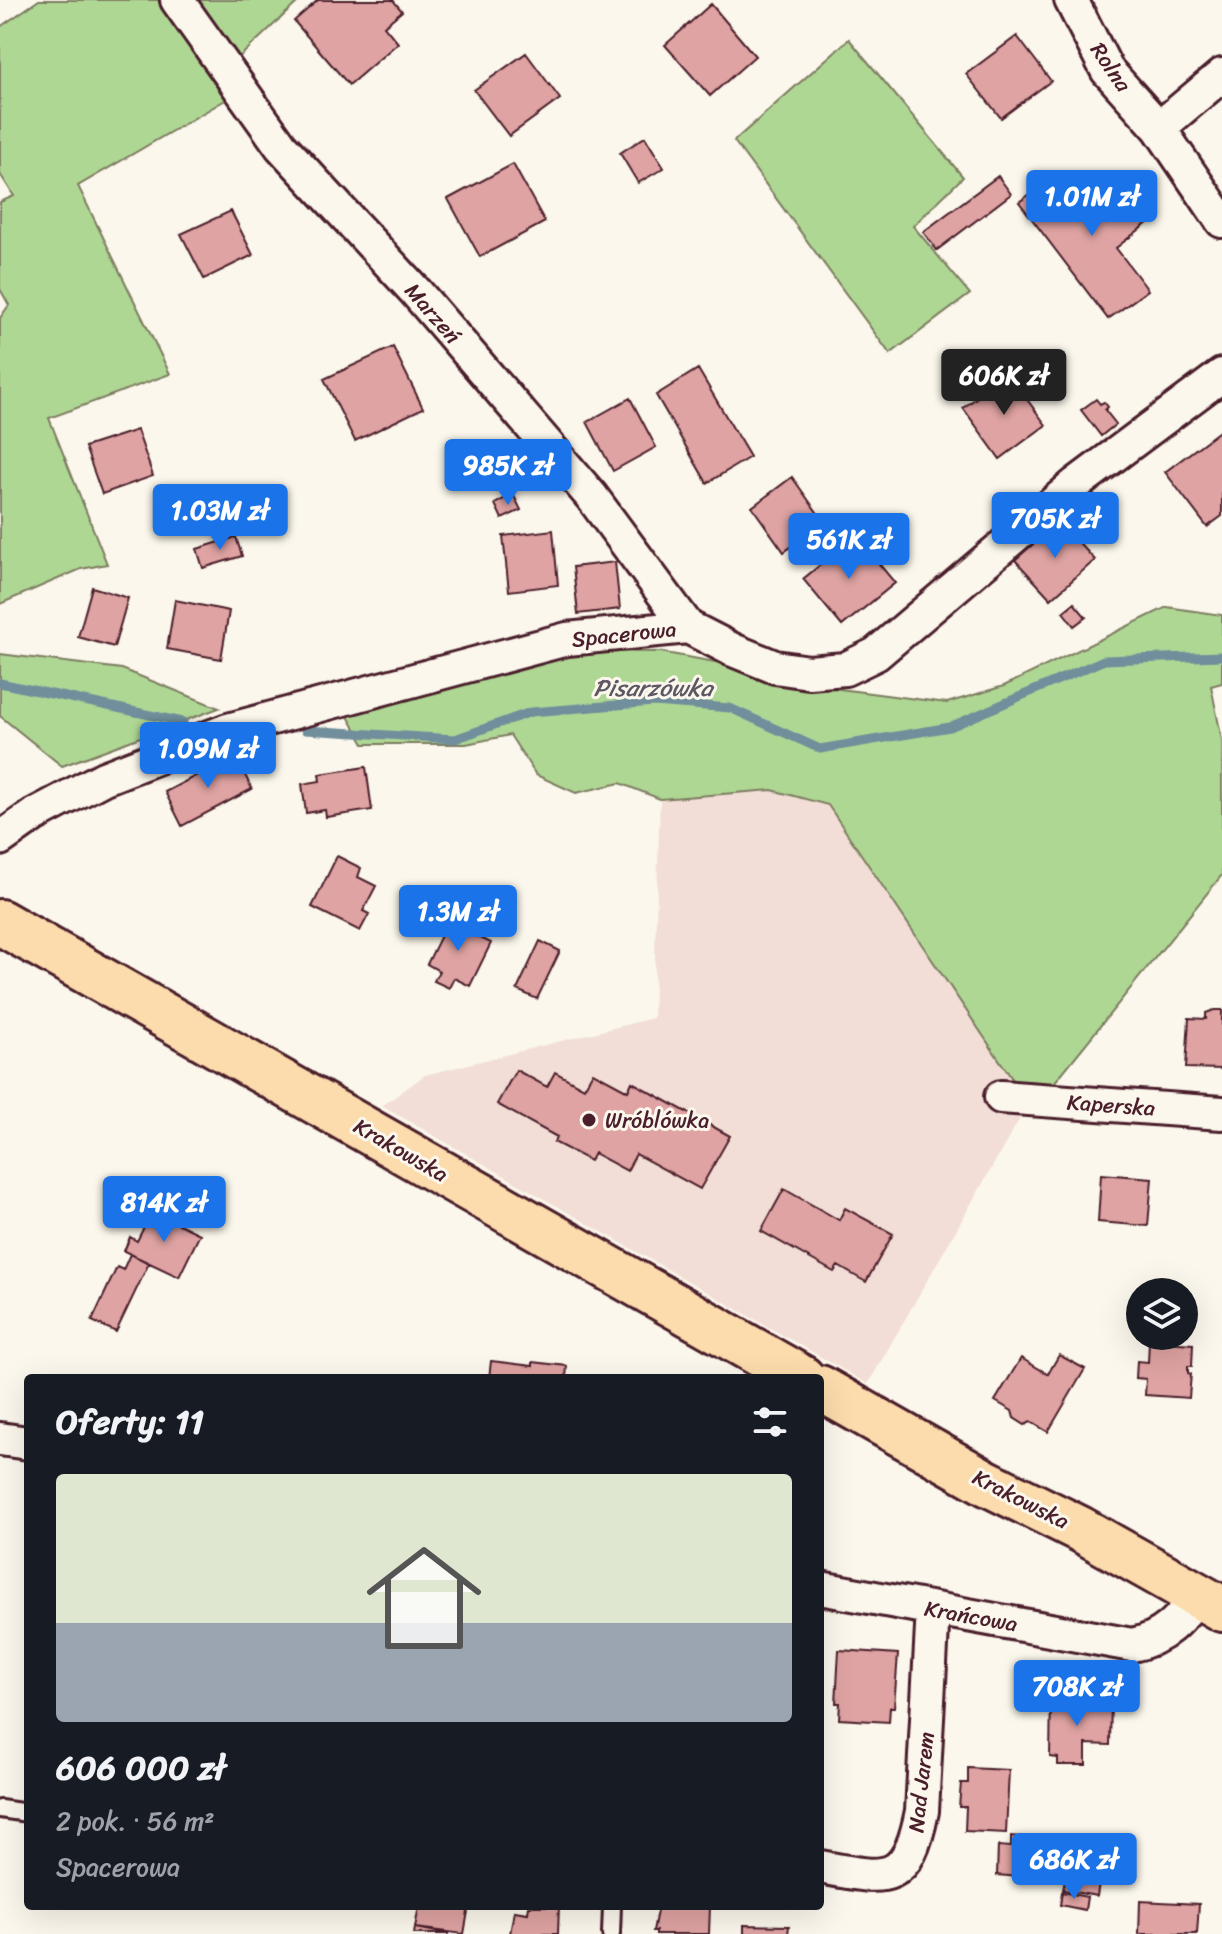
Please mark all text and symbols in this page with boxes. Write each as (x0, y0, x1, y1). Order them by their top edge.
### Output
street label: Rolna (1080, 34, 1143, 101)
pin: 1.01M zł (1009, 170, 1175, 238)
text: 1.01M zł (1044, 173, 1140, 219)
street label: Marzeń (395, 273, 471, 353)
pin: 606K zł (930, 349, 1078, 417)
text: 606K zł (959, 352, 1049, 398)
pin: 985K zł (434, 439, 582, 507)
text: 985K zł (463, 442, 553, 488)
pin: 1.03M zł (137, 484, 303, 552)
text: 1.03M zł (171, 487, 269, 533)
pin: 705K zł (981, 492, 1129, 560)
text: 705K zł (1010, 495, 1100, 541)
pin: 561K zł (775, 513, 923, 581)
text: 561K zł (806, 516, 892, 562)
street label: Spacerowa (570, 609, 678, 659)
water label: Pisarzówka (593, 667, 714, 709)
pin: 1.09M zł (125, 722, 291, 790)
text: 1.09M zł (158, 725, 258, 771)
pin: 1.3M zł (384, 885, 532, 953)
text: 1.3M zł (417, 888, 499, 934)
street label: Kaperska (1066, 1082, 1156, 1128)
place label: Wróblówka (605, 1101, 709, 1140)
street label: Krakowska (346, 1107, 456, 1193)
marker: Wróblówka (580, 1111, 598, 1129)
pin: 814K zł (90, 1176, 238, 1244)
text: 814K zł (121, 1179, 207, 1225)
map controls (1126, 1278, 1198, 1350)
button: layers (1126, 1278, 1198, 1350)
text: Oferty: 11 (56, 1392, 204, 1452)
icon: filters (748, 1400, 792, 1444)
street label: Krakowska (966, 1458, 1076, 1540)
icon: home (352, 1526, 496, 1670)
street label: Krańcowa (921, 1589, 1021, 1643)
pin: 708K zł (1003, 1660, 1151, 1728)
text: 708K zł (1032, 1663, 1122, 1709)
street label: Nad Jarem (896, 1729, 946, 1835)
text: 606 000 zł (56, 1738, 226, 1798)
text: 2 pok. · 56 m² (56, 1798, 214, 1844)
pin: 686K zł (1000, 1833, 1148, 1901)
text: 686K zł (1030, 1836, 1118, 1882)
text: Spacerowa (56, 1844, 180, 1890)

